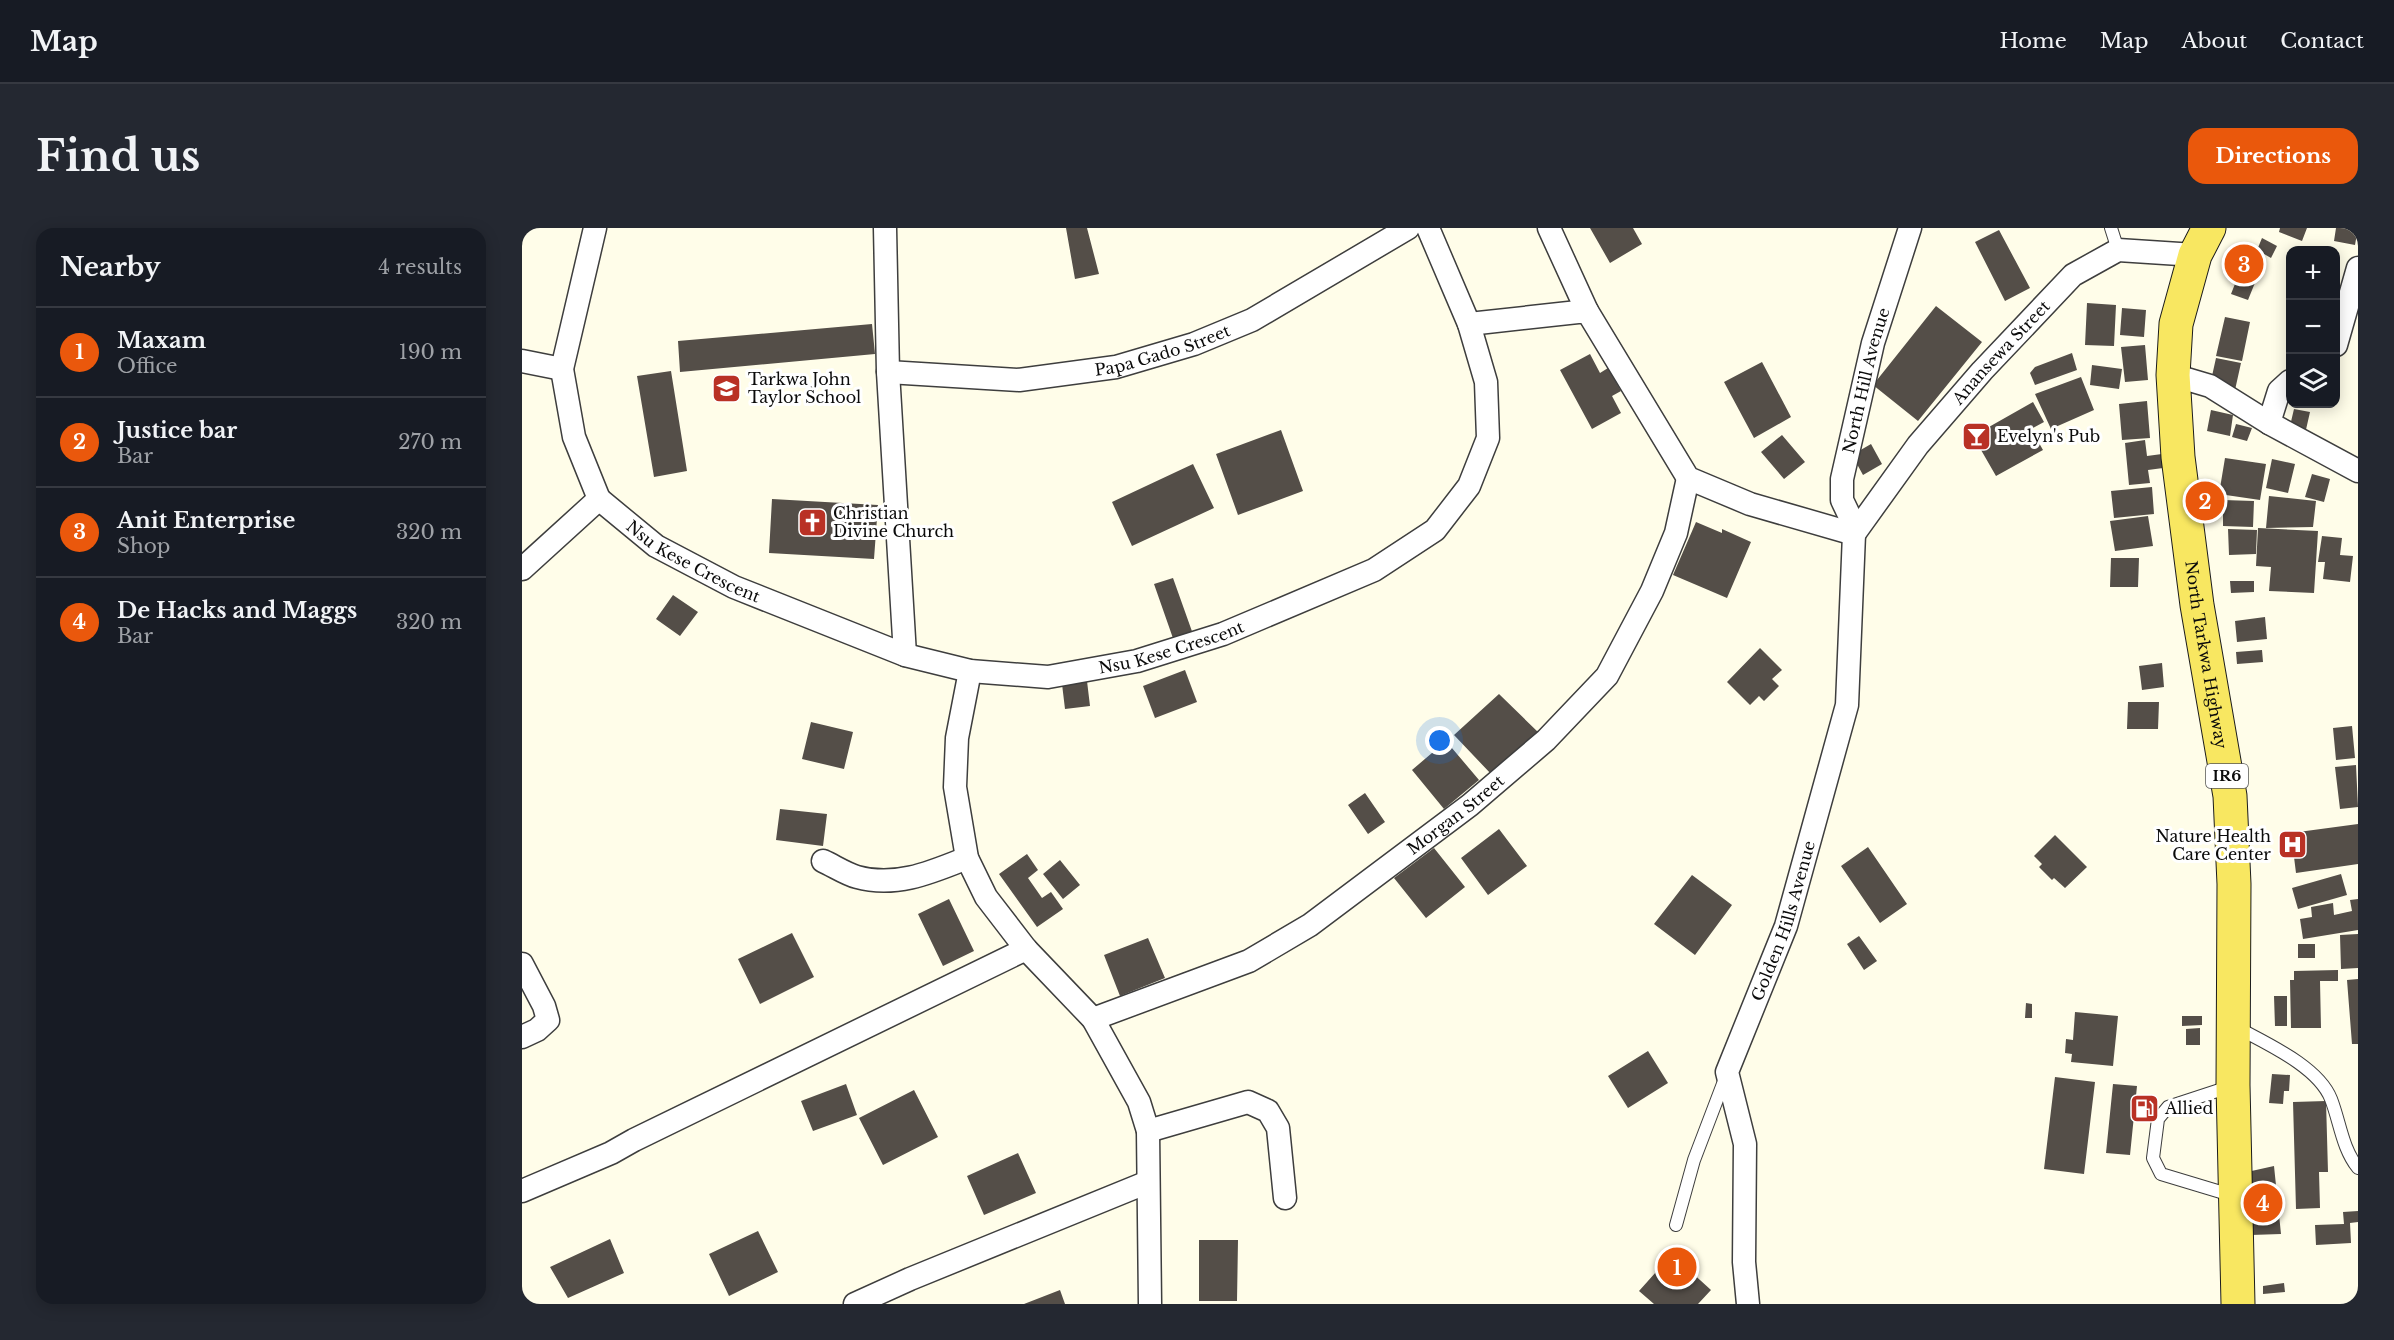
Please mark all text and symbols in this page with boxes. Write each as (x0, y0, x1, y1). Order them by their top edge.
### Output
text: Map (30, 24, 98, 59)
text: Home (2000, 28, 2067, 54)
text: Map (2100, 28, 2148, 54)
text: About (2181, 28, 2247, 54)
text: Contact (2280, 28, 2364, 54)
button: Directions (2188, 128, 2358, 184)
text: Find us (36, 130, 200, 182)
pin: 3 (2224, 242, 2264, 286)
map controls (2286, 246, 2340, 408)
button: + (2286, 246, 2340, 300)
text: Nearby (60, 251, 161, 283)
text: 4 results (378, 255, 462, 279)
street label: Anansewa Street (1947, 296, 2054, 409)
button: − (2286, 300, 2340, 354)
street label: North Hill Avenue (1838, 305, 1894, 455)
street label: Papa Gado Street (1093, 320, 1233, 380)
text: Maxam (117, 327, 206, 354)
text: 1 (75, 340, 84, 364)
text: 190 m (399, 340, 462, 364)
text: Office (117, 354, 178, 378)
button: layers (2286, 354, 2340, 408)
place label: Tarkwa John Taylor School (748, 369, 861, 407)
school or university icon: Tarkwa John Taylor School (711, 372, 743, 404)
text: Justice bar (117, 417, 237, 444)
bar icon: Evelyn's Pub (1960, 420, 1992, 452)
place label: Evelyn's Pub (1997, 426, 2100, 446)
text: 2 (73, 430, 86, 454)
text: 270 m (398, 430, 462, 454)
text: Bar (117, 444, 153, 468)
pin: 2 (2186, 478, 2224, 524)
place label: Christian Divine Church (833, 503, 954, 541)
church icon: Christian Divine Church (796, 506, 828, 538)
text: Anit Enterprise (117, 507, 295, 534)
street label: Nsu Kese Crescent (623, 516, 763, 606)
text: 3 (73, 520, 86, 544)
text: 320 m (396, 520, 462, 544)
text: Shop (117, 534, 170, 558)
street label: North Tarkwa Highway (2181, 559, 2232, 751)
text: De Hacks and Maggs (117, 597, 357, 624)
text: 4 (73, 610, 86, 634)
text: 320 m (396, 610, 462, 634)
street label: Nsu Kese Crescent (1097, 616, 1247, 678)
text: Bar (117, 624, 153, 648)
your location (1425, 726, 1454, 755)
road number: IR6 (2206, 764, 2248, 788)
street label: Morgan Street (1403, 770, 1508, 859)
place label: Nature Health Care Center (2156, 826, 2271, 864)
hospital icon: Nature Health Care Center (2276, 829, 2308, 861)
street label: Golden Hills Avenue (1747, 838, 1819, 1004)
fuel station icon: Allied (2128, 1092, 2160, 1124)
place label: Allied (2164, 1098, 2213, 1118)
pin: 4 (2244, 1180, 2282, 1226)
pin: 1 (1658, 1244, 1696, 1290)

